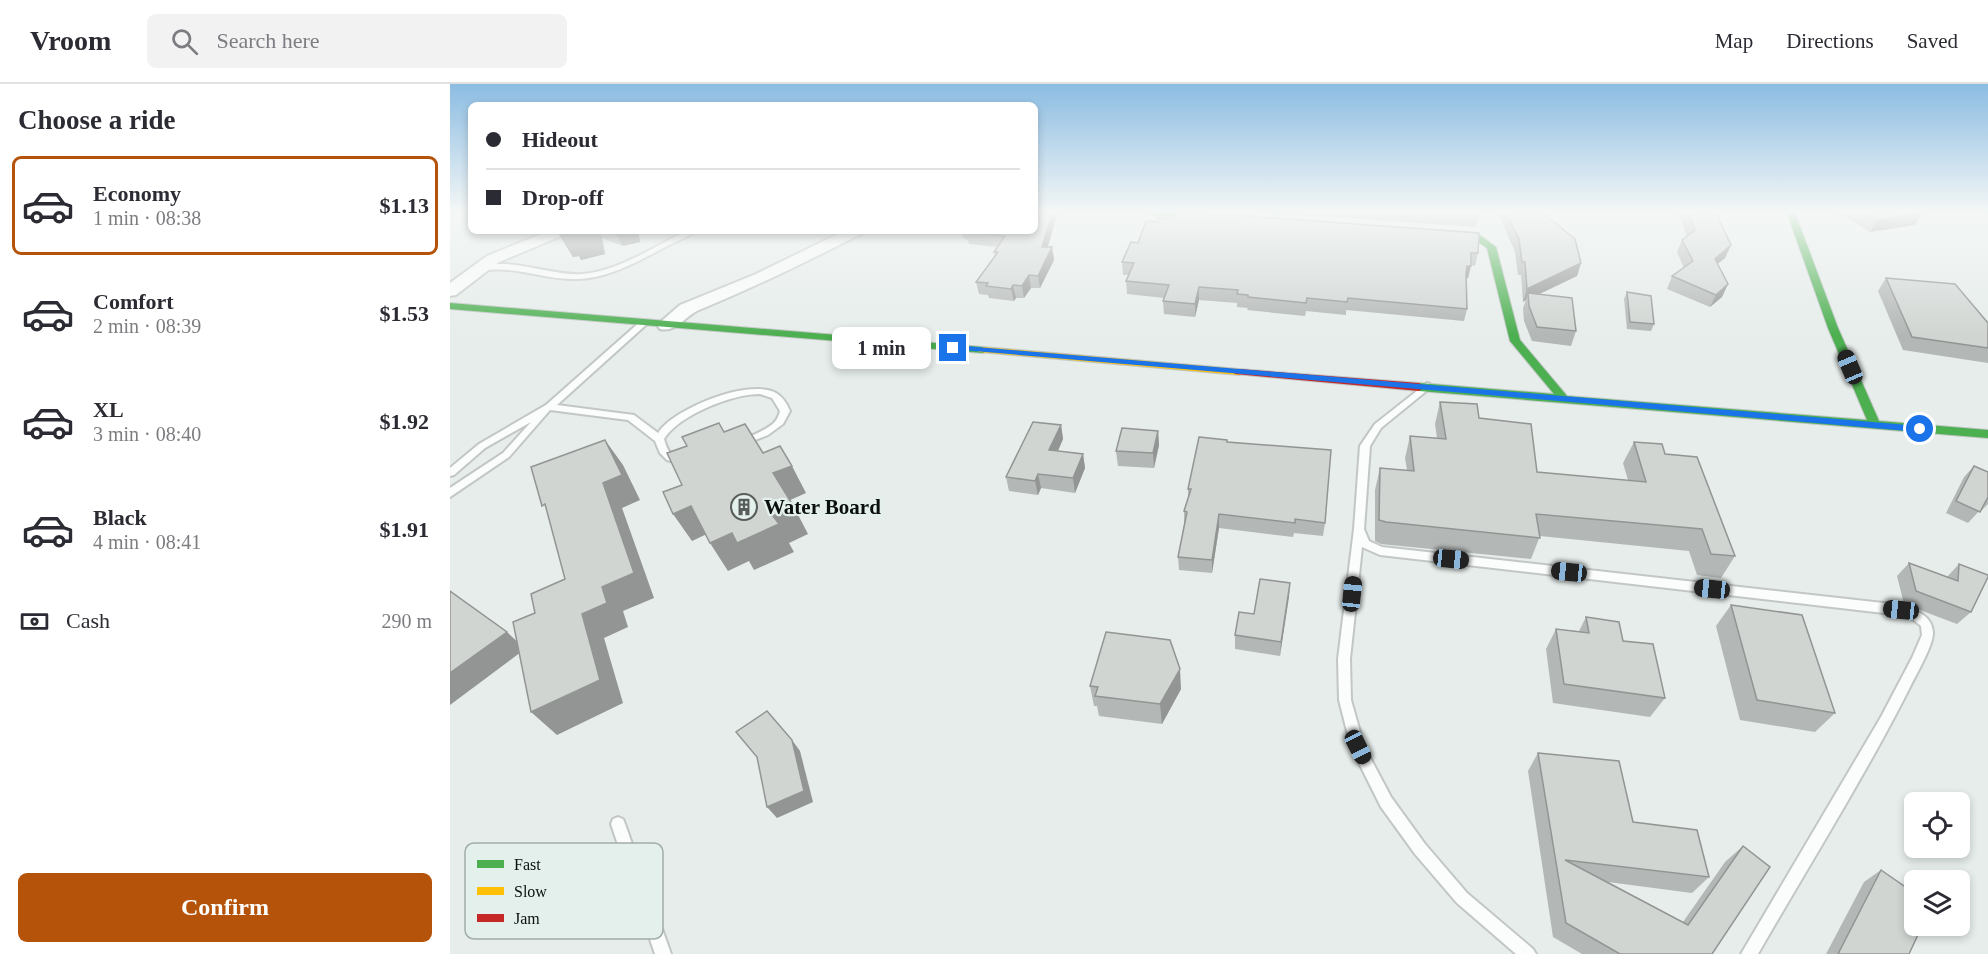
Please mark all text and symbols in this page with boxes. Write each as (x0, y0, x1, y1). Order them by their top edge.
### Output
search box (147, 14, 567, 68)
text: Vroom (30, 25, 111, 56)
icon: search (168, 25, 201, 58)
text: Search here (216, 28, 320, 53)
text: Map (1715, 29, 1753, 53)
text: Directions (1786, 29, 1874, 53)
text: Saved (1907, 29, 1958, 53)
text: Choose a ride (18, 105, 176, 135)
text: Hideout (522, 127, 598, 152)
icon: car (21, 179, 75, 233)
text: Economy (93, 181, 181, 206)
text: Drop-off (522, 185, 603, 210)
text: $1.13 (380, 193, 429, 218)
text: 1 min · 08:38 (93, 207, 201, 229)
icon: car (21, 287, 75, 341)
text: Comfort (93, 289, 174, 314)
text: $1.53 (380, 301, 429, 326)
text: 2 min · 08:39 (93, 315, 201, 337)
callout: 1 min (833, 327, 932, 369)
route end (939, 334, 966, 361)
text: 1 min (857, 337, 906, 359)
car (1835, 347, 1865, 387)
icon: car (21, 395, 75, 449)
text: XL (93, 397, 124, 422)
text: $1.92 (380, 409, 429, 434)
route start (1906, 415, 1933, 442)
text: 3 min · 08:40 (93, 423, 201, 445)
building icon: Water Board (729, 492, 759, 522)
place label: Water Board (764, 495, 881, 519)
icon: car (21, 503, 75, 557)
text: Black (93, 505, 147, 530)
text: $1.91 (380, 517, 429, 542)
text: 4 min · 08:41 (93, 531, 201, 553)
car (1432, 548, 1470, 570)
car (1550, 561, 1588, 583)
car (1341, 575, 1363, 613)
car (1693, 578, 1731, 600)
car (1882, 599, 1920, 621)
icon: cash (18, 605, 51, 638)
text: Cash (66, 608, 110, 633)
text: 290 m (381, 610, 432, 632)
car (1342, 727, 1374, 767)
map controls (1904, 792, 1970, 936)
button: locate (1904, 792, 1970, 858)
legend (465, 843, 663, 939)
text: Fast (514, 856, 541, 873)
button: layers (1904, 870, 1970, 936)
button: Confirm (18, 873, 432, 942)
text: Slow (514, 883, 547, 900)
text: Jam (514, 910, 540, 927)

